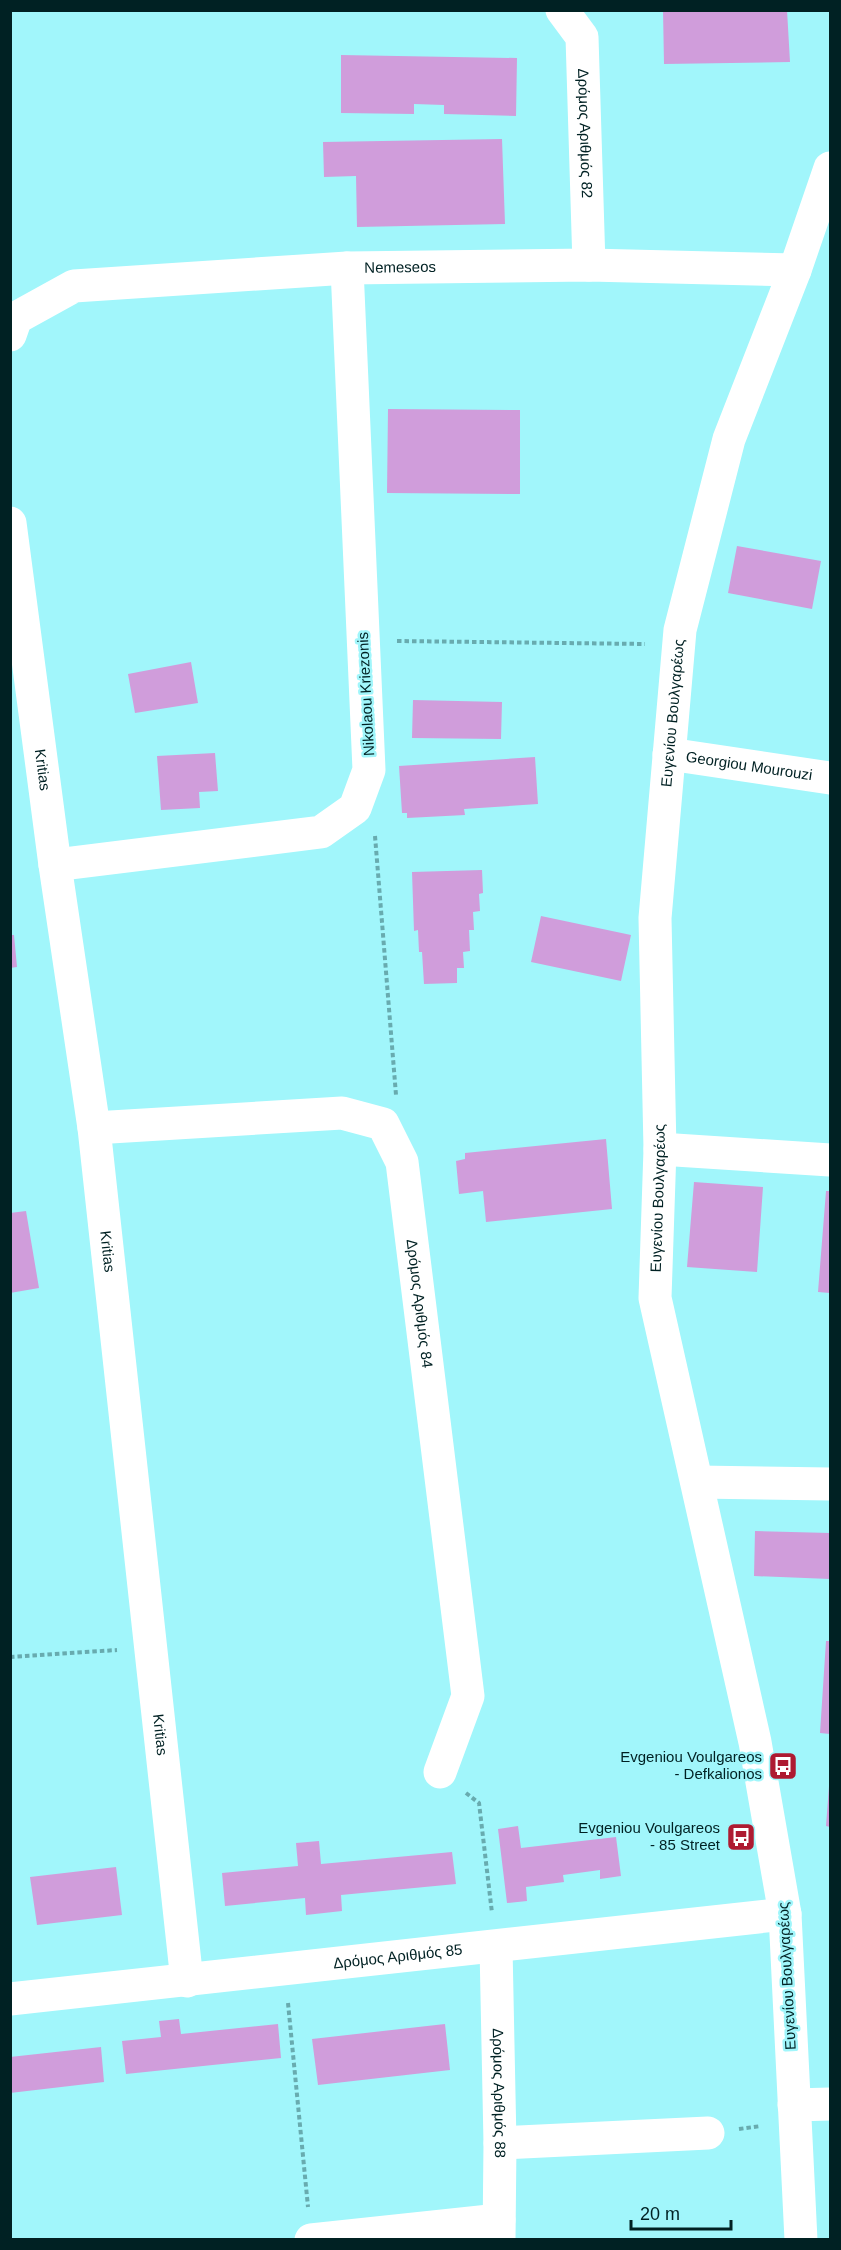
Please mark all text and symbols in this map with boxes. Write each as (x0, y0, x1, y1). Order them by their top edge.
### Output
street label: Δρόμος Αριθμός 82 (575, 68, 596, 198)
street label: Nemeseos (364, 258, 436, 276)
street label: Nikolaou Kriezonis (354, 632, 377, 757)
street label: Ευγενίου Βουλγαρέως (657, 638, 687, 788)
street label: Kritias (32, 748, 54, 792)
street label: Georgiou Mourouzi (685, 748, 814, 783)
street label: Ευγενίου Βουλγαρέως (647, 1124, 668, 1273)
street label: Kritias (97, 1230, 119, 1273)
street label: Δρόμος Αριθμός 84 (404, 1238, 436, 1369)
street label: Kritias (150, 1713, 171, 1756)
place label: Evgeniou Voulgareos - Defkalionos (620, 1748, 762, 1782)
bus stop icon: Evgeniou Voulgareos - Defkalionos (767, 1750, 799, 1782)
place label: Evgeniou Voulgareos - 85 Street (578, 1819, 721, 1853)
bus stop icon: Evgeniou Voulgareos - 85 Street (725, 1821, 757, 1853)
street label: Ευγενίου Βουλγαρέως (774, 1902, 799, 2051)
street label: Δρόμος Αριθμός 85 (332, 1940, 463, 1972)
street label: Δρόμος Αριθμός 88 (490, 2028, 509, 2158)
scale bar (631, 2193, 732, 2231)
text: 20 m (640, 2204, 680, 2224)

